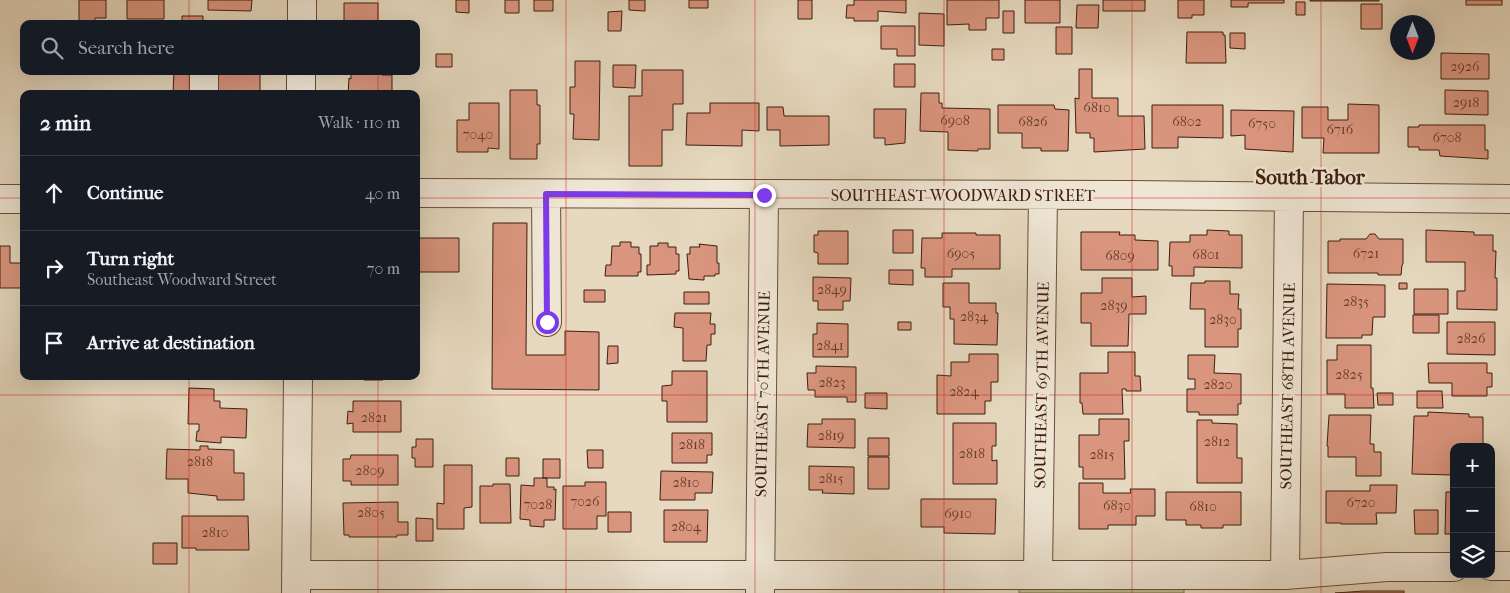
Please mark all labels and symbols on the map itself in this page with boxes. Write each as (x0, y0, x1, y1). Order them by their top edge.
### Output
north arrow (1390, 15, 1435, 60)
house number: 2926 (1450, 58, 1480, 75)
house number: 2918 (1453, 94, 1479, 111)
house number: 6810 (1083, 99, 1111, 116)
house number: 6908 (940, 112, 970, 129)
house number: 6826 (1018, 113, 1048, 130)
house number: 6802 (1172, 113, 1202, 130)
house number: 6750 (1248, 115, 1276, 132)
house number: 6716 (1327, 121, 1354, 138)
house number: 7040 (463, 126, 493, 143)
house number: 6708 (1433, 129, 1461, 146)
district label: South Tabor (1255, 165, 1366, 189)
route end (753, 184, 776, 207)
street label: SOUTHEAST WOODWARD STREET (831, 186, 1096, 205)
house number: 6905 (947, 245, 975, 262)
house number: 6721 (1353, 245, 1379, 262)
house number: 6801 (1192, 246, 1220, 263)
house number: 6809 (1105, 247, 1135, 264)
house number: 2849 (817, 281, 847, 298)
street label: SOUTHEAST 69TH AVENUE (1030, 281, 1053, 489)
street label: SOUTHEAST 68TH AVENUE (1276, 282, 1299, 489)
street label: SOUTHEAST 70TH AVENUE (751, 290, 774, 497)
house number: 2835 (1343, 293, 1369, 310)
house number: 2839 (1100, 297, 1128, 314)
house number: 2834 (960, 308, 989, 325)
route start (536, 311, 559, 334)
house number: 2830 (1209, 311, 1237, 328)
house number: 2826 (1456, 330, 1486, 347)
house number: 2841 (816, 337, 844, 354)
house number: 2825 (1335, 366, 1363, 383)
house number: 2823 (818, 374, 846, 391)
house number: 2820 (1203, 376, 1233, 393)
house number: 2824 (949, 383, 980, 400)
house number: 2821 (361, 409, 387, 426)
house number: 2819 (818, 427, 844, 444)
house number: 2812 (1204, 433, 1230, 450)
house number: 2818 (679, 436, 705, 453)
house number: 2818 (959, 445, 985, 462)
house number: 2815 (1089, 446, 1115, 463)
house number: 2818 (187, 453, 213, 470)
house number: 2809 (355, 462, 385, 479)
house number: 2815 (818, 470, 844, 487)
house number: 2810 (673, 474, 699, 491)
house number: 7026 (570, 493, 600, 510)
house number: 6720 (1346, 494, 1376, 511)
house number: 7028 (524, 496, 552, 513)
house number: 6830 (1103, 497, 1131, 514)
house number: 6810 (1189, 498, 1217, 515)
house number: 2805 (357, 504, 385, 521)
house number: 6910 (944, 505, 972, 522)
house number: 2804 (671, 518, 702, 535)
house number: 2810 (202, 524, 228, 541)

